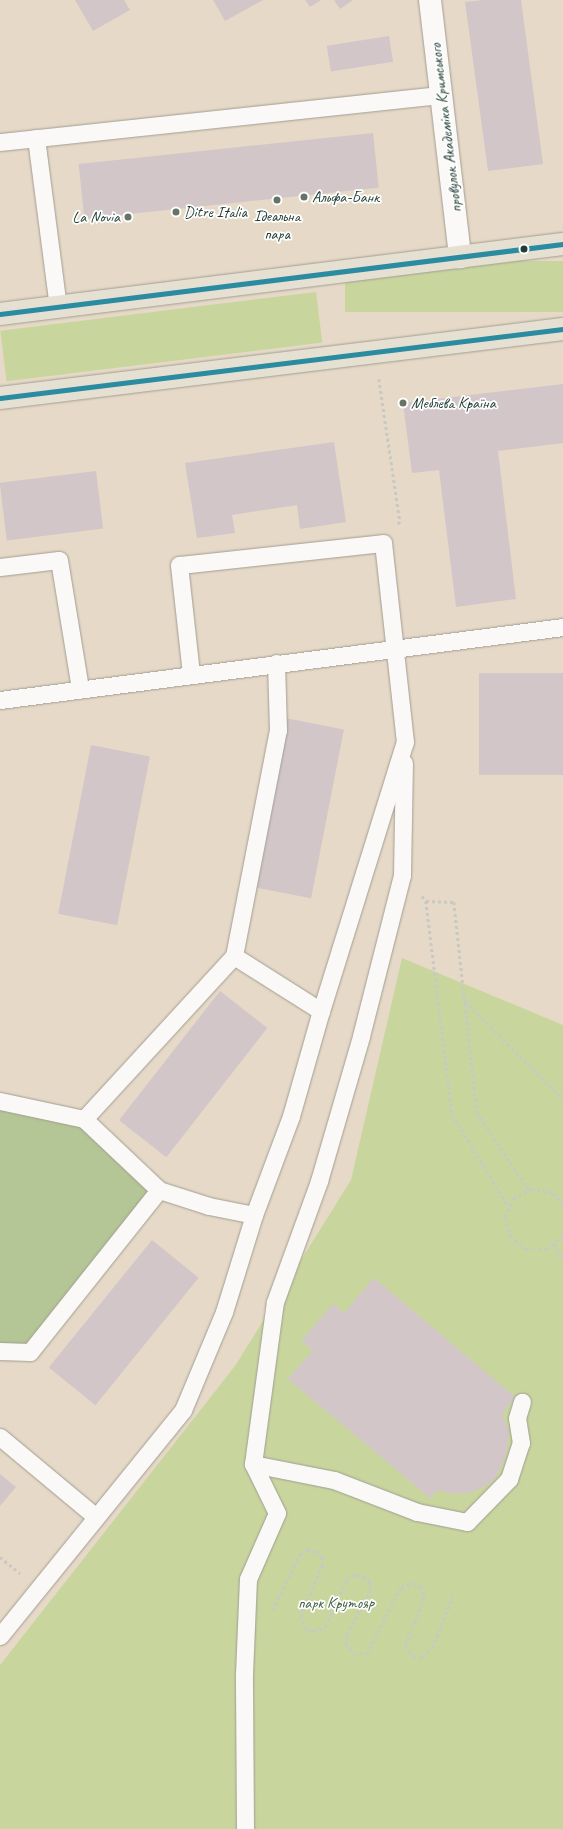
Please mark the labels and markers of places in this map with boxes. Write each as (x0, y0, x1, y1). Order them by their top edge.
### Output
place label: Альфа-Банк (312, 187, 379, 207)
marker: Альфа-Банк (299, 192, 309, 202)
marker: Ідеальна пара (272, 195, 282, 205)
place label: Ditre Italia (184, 202, 248, 222)
place label: Ідеальна пара (254, 206, 300, 244)
place label: La Novia (72, 207, 120, 227)
marker: Ditre Italia (171, 207, 181, 217)
marker: La Novia (123, 212, 133, 222)
unlabelled marker (519, 244, 529, 254)
place label: Меблева Країна (411, 393, 496, 413)
marker: Меблева Країна (398, 398, 408, 408)

